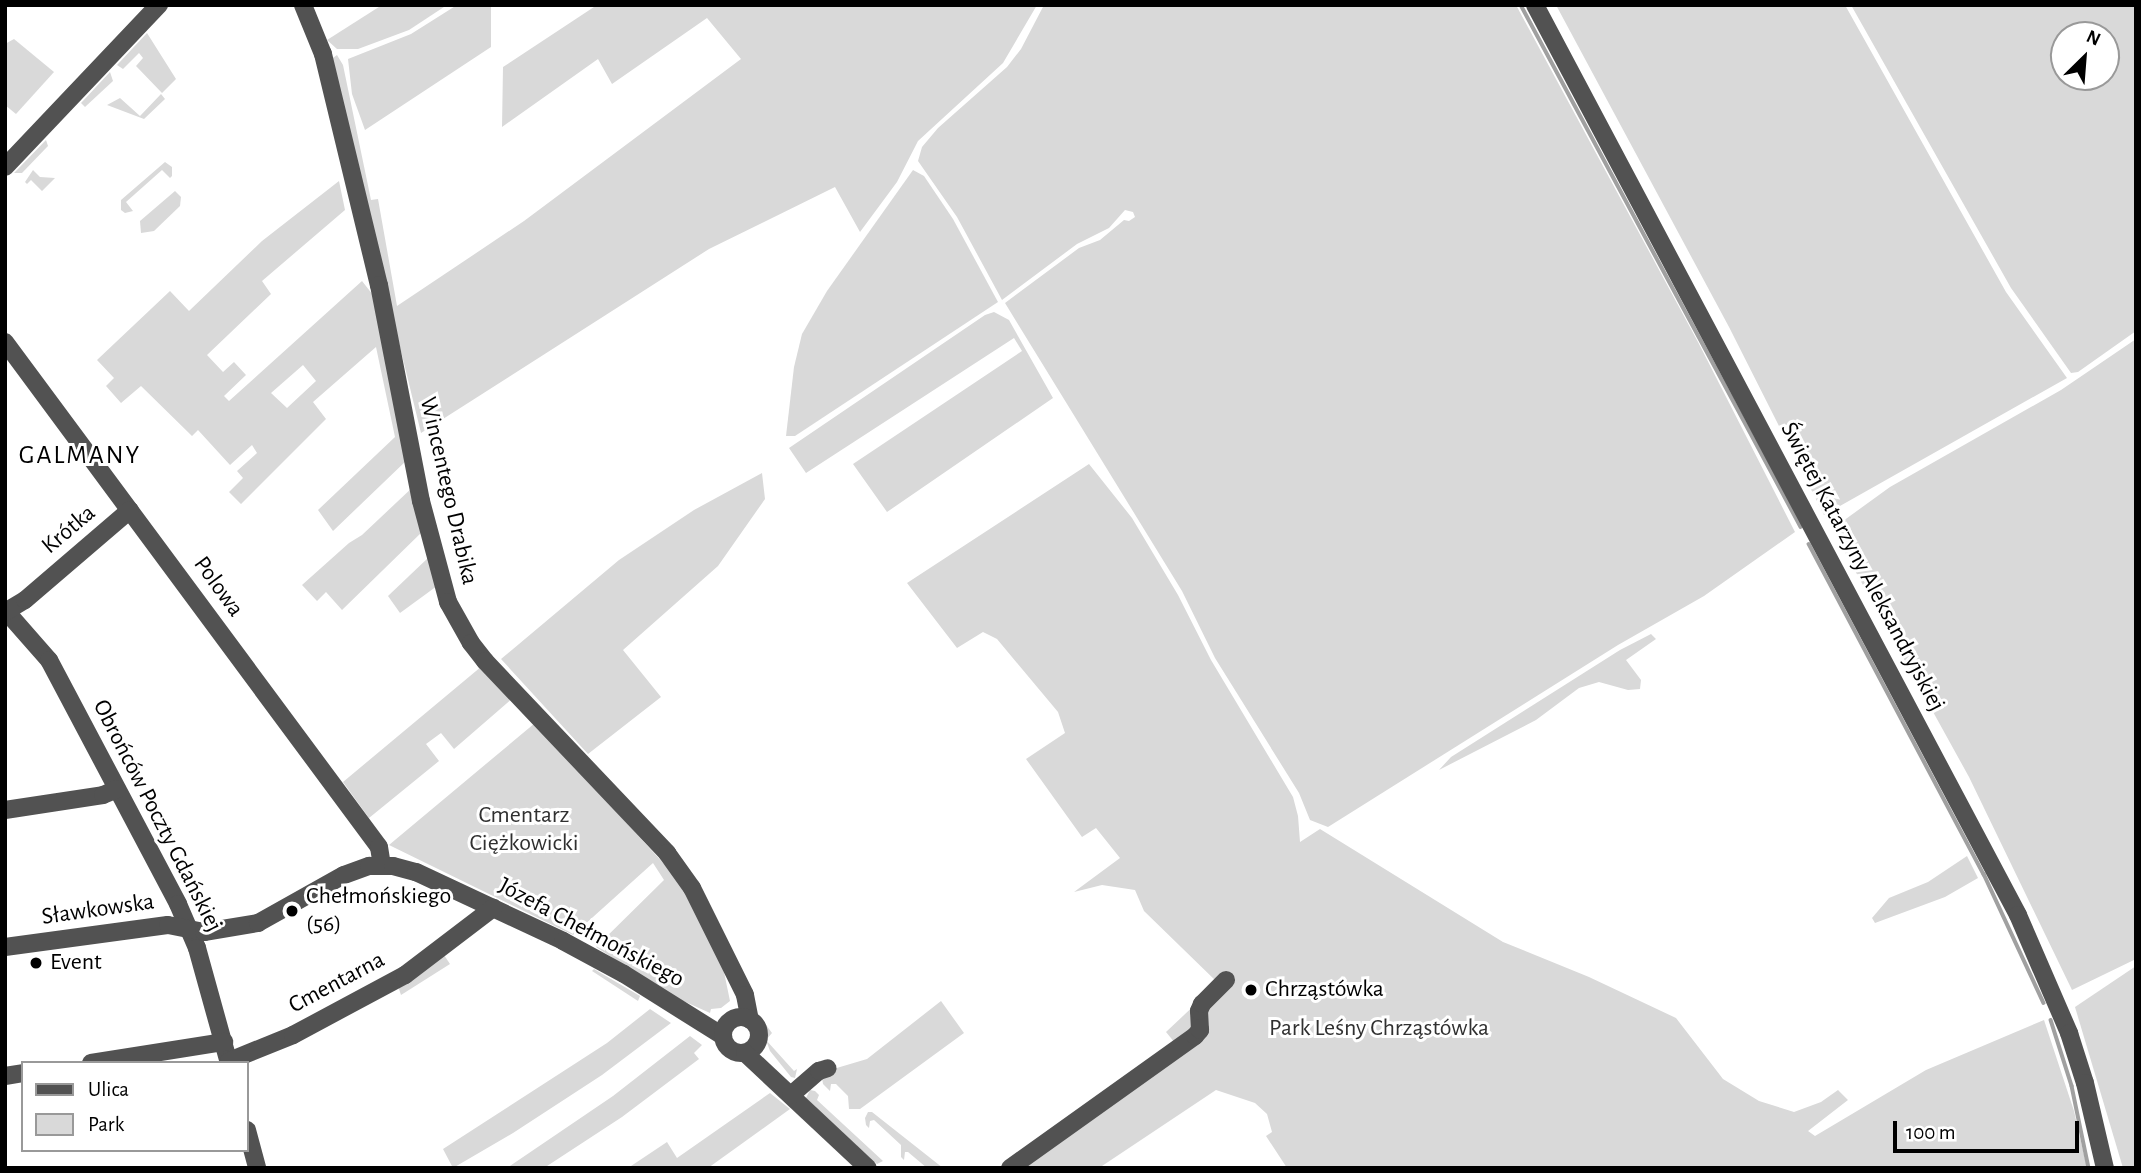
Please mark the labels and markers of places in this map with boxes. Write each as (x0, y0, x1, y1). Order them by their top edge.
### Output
place label: Chełmońskiego (56) (306, 883, 451, 939)
marker: Chełmońskiego (56) (284, 903, 300, 919)
place label: Event (50, 949, 102, 977)
marker: Event (28, 955, 44, 971)
place label: Chrząstówka (1265, 976, 1384, 1004)
marker: Chrząstówka (1243, 982, 1259, 998)

